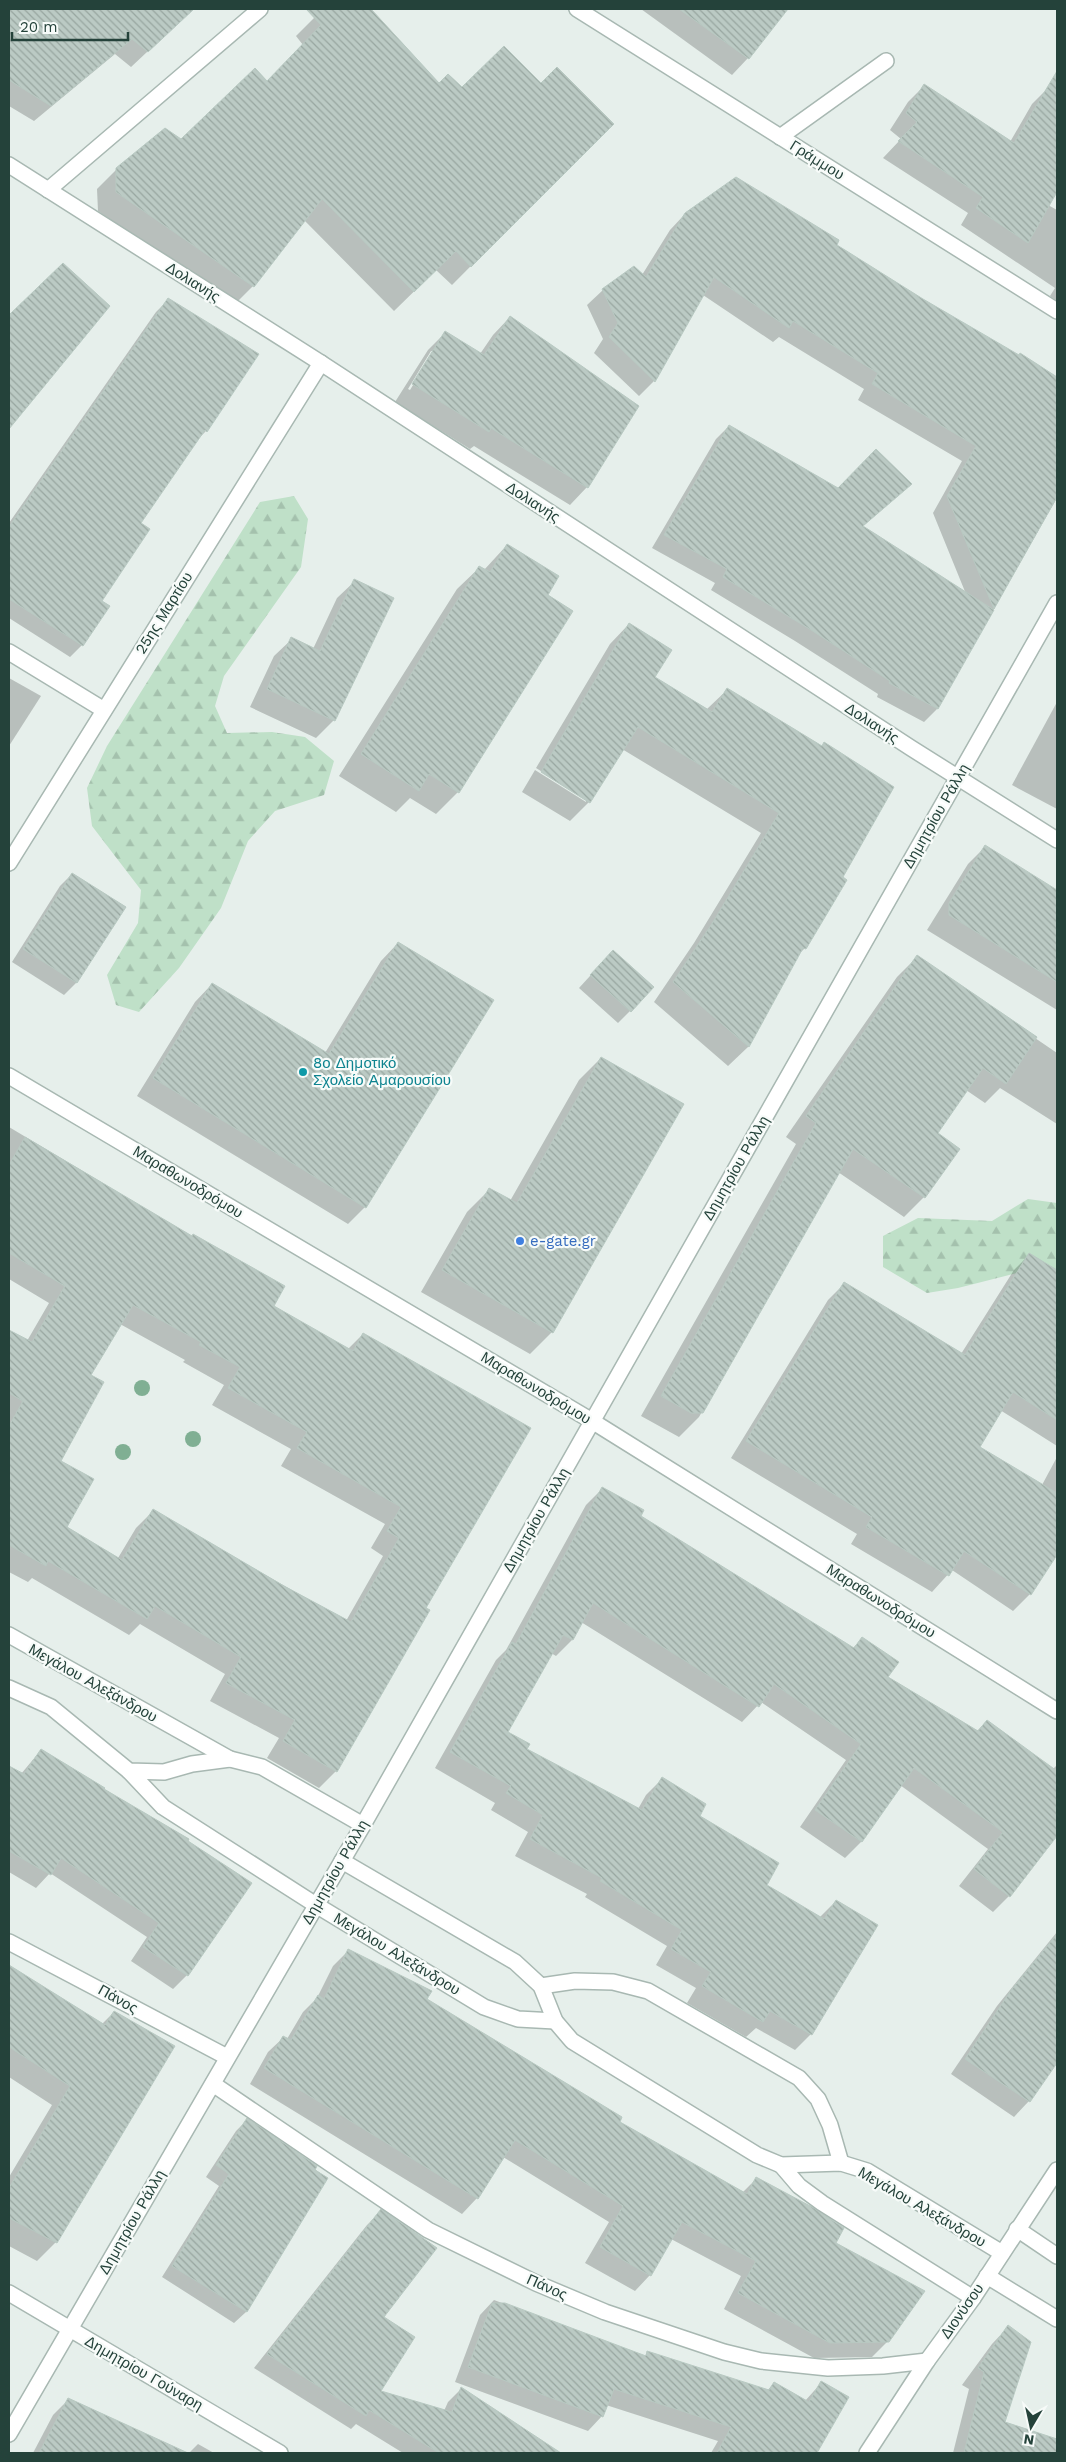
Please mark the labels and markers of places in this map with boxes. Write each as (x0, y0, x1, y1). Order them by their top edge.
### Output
place label: 8ο Δημοτικό Σχολείο Αμαρουσίου (313, 1054, 451, 1089)
marker: 8ο Δημοτικό Σχολείο Αμαρουσίου (297, 1066, 309, 1078)
place label: e-gate.gr (530, 1232, 596, 1250)
marker: e-gate.gr (514, 1235, 526, 1247)

